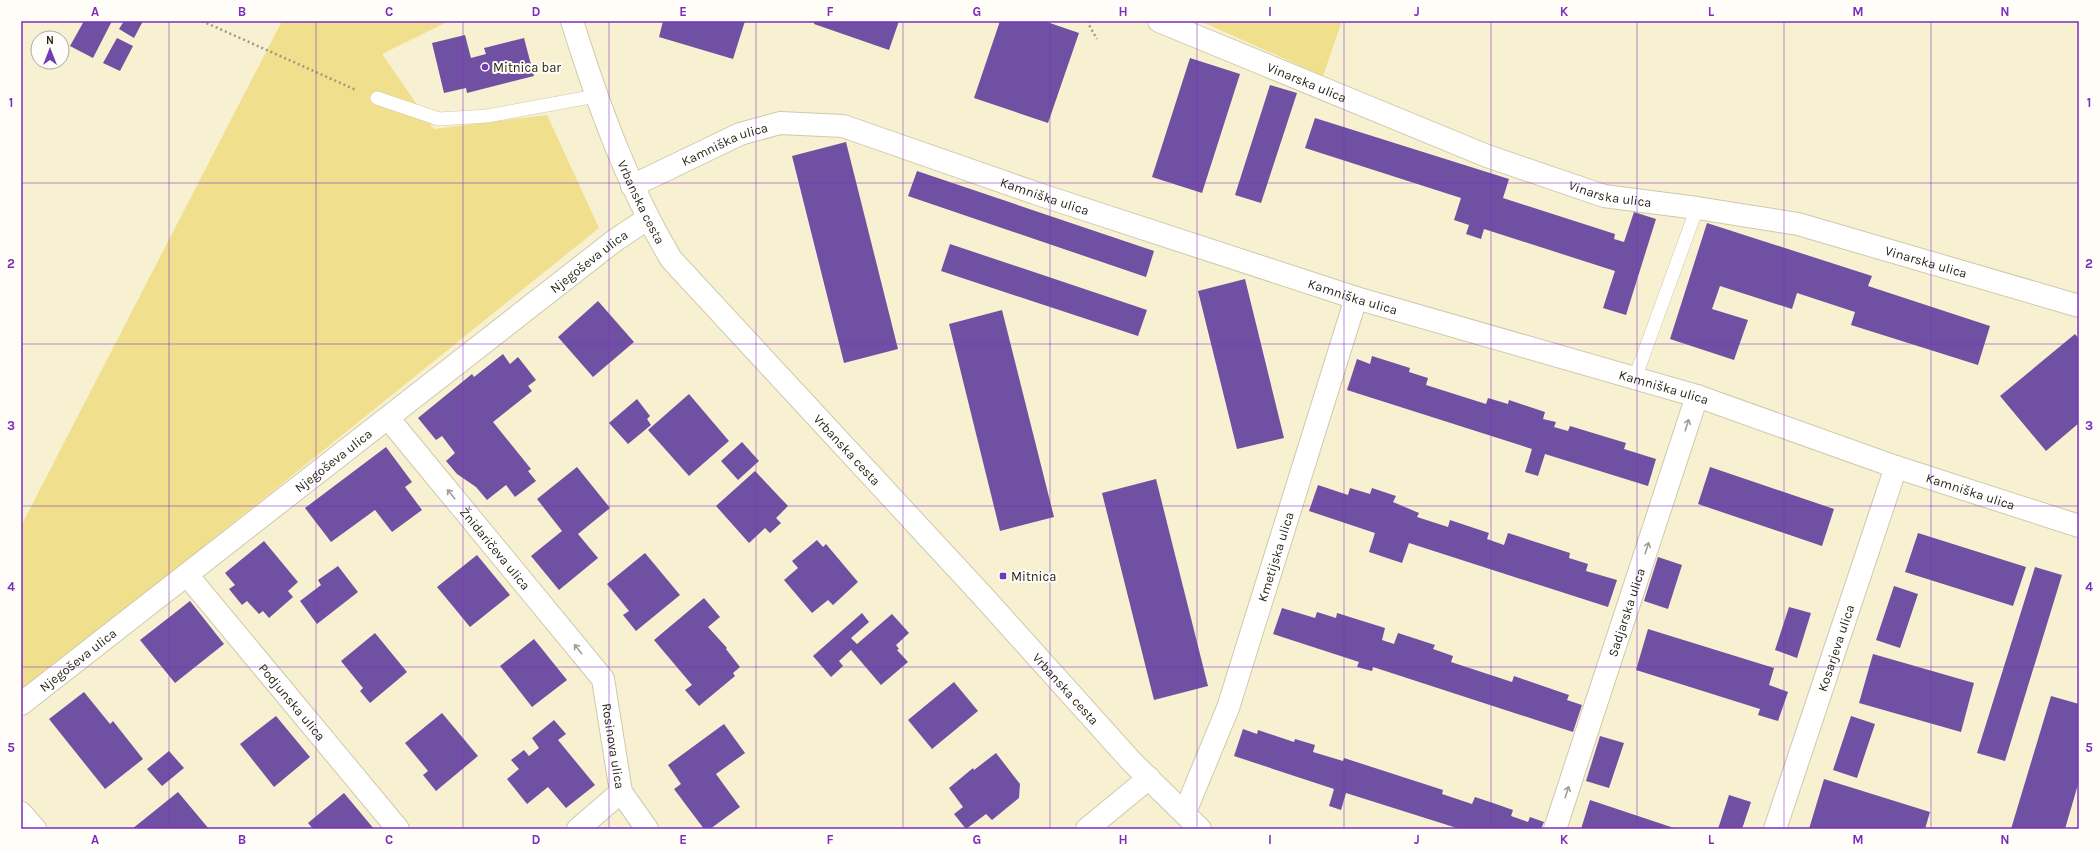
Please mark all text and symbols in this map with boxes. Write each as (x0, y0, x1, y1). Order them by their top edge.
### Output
text: A (91, 4, 99, 19)
text: B (238, 4, 246, 19)
text: C (385, 4, 393, 19)
text: D (532, 4, 541, 19)
text: E (679, 4, 687, 19)
text: F (826, 4, 834, 19)
text: G (973, 4, 981, 19)
text: H (1118, 4, 1128, 19)
text: I (1268, 4, 1272, 19)
text: J (1414, 4, 1420, 19)
text: K (1560, 4, 1569, 19)
text: L (1708, 4, 1715, 19)
text: M (1852, 4, 1864, 19)
text: N (2000, 4, 2010, 19)
north arrow (30, 30, 70, 70)
text: N (46, 34, 54, 47)
street label: Vinarska ulica (1265, 59, 1349, 105)
place label: Mitnica bar (493, 60, 561, 75)
marker: Mitnica bar (480, 62, 490, 72)
text: 1 (9, 95, 13, 110)
text: 1 (2087, 95, 2091, 110)
street label: Kamniška ulica (679, 119, 769, 169)
street label: Vrbanska cesta (615, 158, 668, 246)
street label: Kamniška ulica (998, 174, 1091, 218)
street label: Vinarska ulica (1567, 177, 1653, 210)
street label: Njegoševa ulica (547, 227, 630, 296)
street label: Vinarska ulica (1884, 242, 1969, 280)
text: 2 (7, 256, 15, 271)
text: 2 (2085, 256, 2093, 271)
street label: Kamniška ulica (1306, 275, 1399, 317)
street label: Kamniška ulica (1617, 367, 1711, 407)
street label: Vrbanska cesta (811, 411, 884, 488)
text: 3 (7, 418, 15, 433)
text: 3 (2085, 418, 2093, 433)
one-way arrow (1684, 419, 1691, 432)
street label: Njegoševa ulica (292, 426, 375, 495)
street label: Kamniška ulica (1924, 470, 2017, 512)
one-way arrow (447, 489, 455, 500)
street label: Žnidaričeva ulica (457, 504, 534, 593)
street label: Kmetijska ulica (1254, 510, 1296, 604)
one-way arrow (1643, 543, 1651, 555)
street label: Sadjarska ulica (1605, 566, 1648, 659)
place label: Mitnica (1011, 569, 1056, 584)
marker: Mitnica (998, 571, 1008, 581)
text: 4 (7, 579, 15, 594)
text: 4 (2085, 579, 2093, 594)
street label: Kosarjeva ulica (1814, 603, 1857, 693)
street label: Njegoševa ulica (36, 625, 119, 694)
one-way arrow (574, 643, 583, 654)
street label: Vrbanska cesta (1030, 650, 1102, 728)
street label: Podjunska ulica (256, 660, 329, 743)
street label: Rosinova ulica (599, 702, 628, 790)
text: 5 (7, 740, 15, 755)
text: 5 (2085, 740, 2093, 755)
one-way arrow (1564, 786, 1571, 799)
text: A (91, 832, 99, 847)
text: B (238, 832, 246, 847)
text: C (385, 832, 393, 847)
text: D (532, 832, 541, 847)
text: E (679, 832, 687, 847)
text: F (826, 832, 834, 847)
text: G (973, 832, 981, 847)
text: H (1118, 832, 1128, 847)
text: I (1268, 832, 1272, 847)
text: J (1414, 832, 1420, 847)
text: K (1560, 832, 1569, 847)
text: L (1708, 832, 1715, 847)
text: M (1852, 832, 1864, 847)
text: N (2000, 832, 2010, 847)

